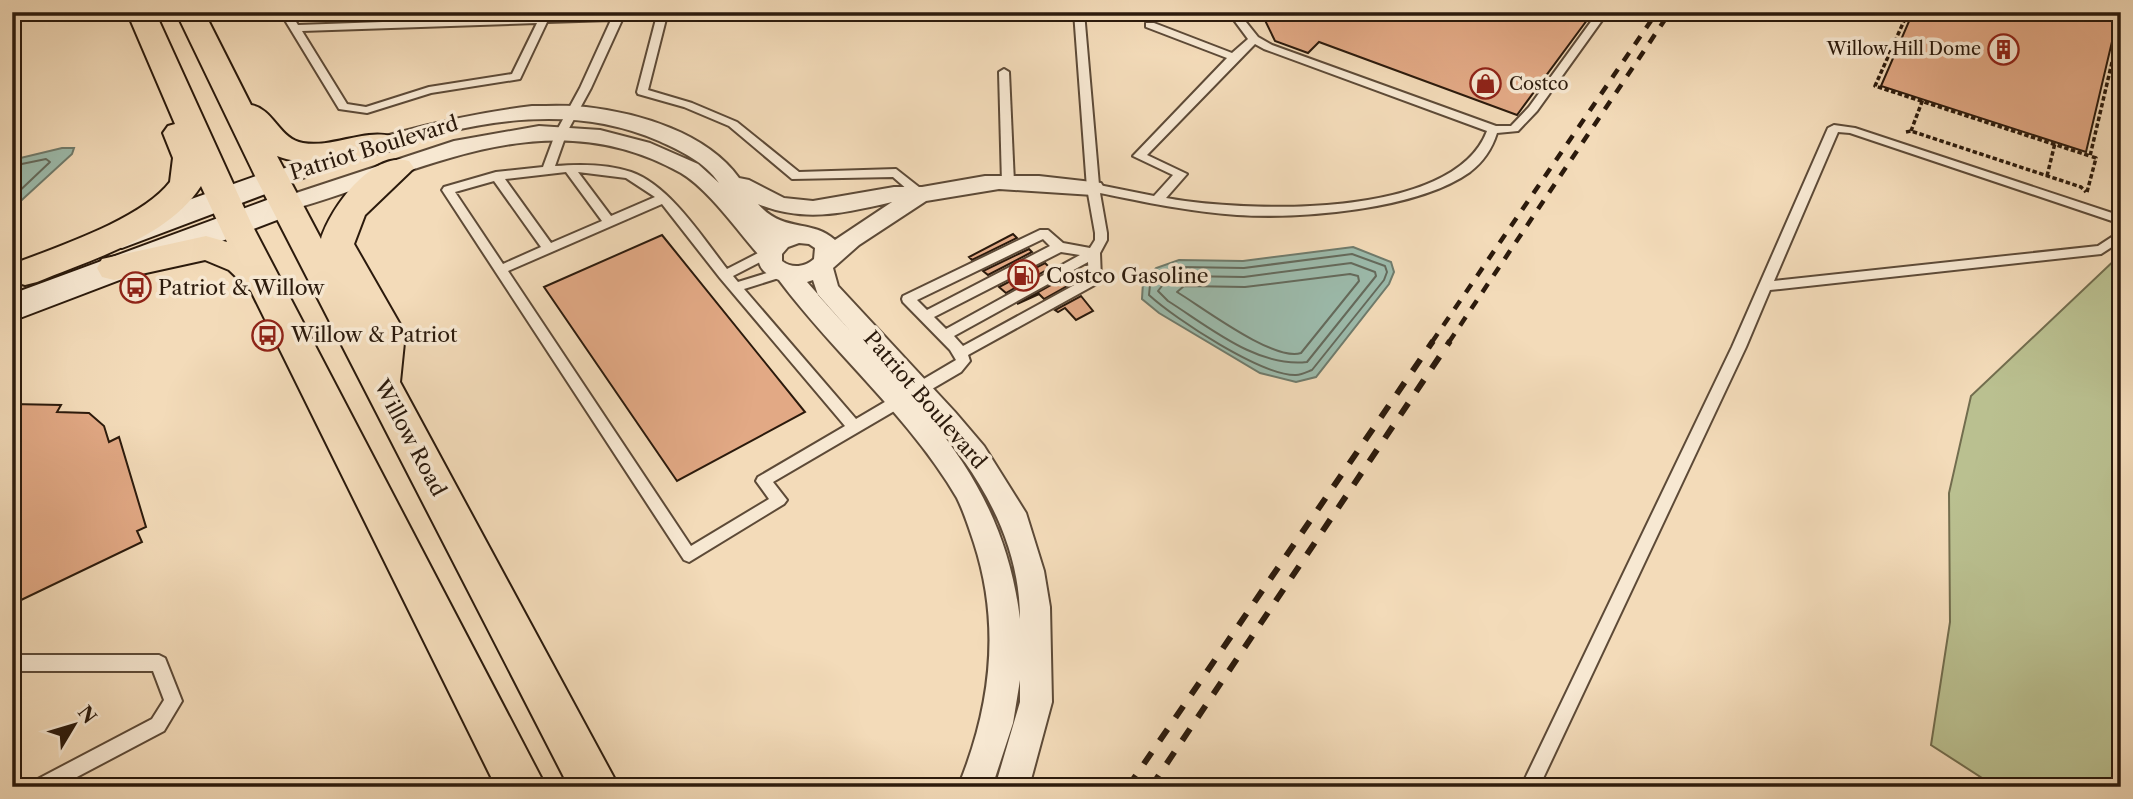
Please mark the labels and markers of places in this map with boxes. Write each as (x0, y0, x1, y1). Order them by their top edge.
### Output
building icon: Willow Hill Dome (1987, 32, 2021, 66)
place label: Willow Hill Dome (1826, 38, 1981, 60)
shop icon: Costco (1469, 67, 1503, 101)
place label: Costco (1509, 73, 1569, 95)
fuel station icon: Costco Gasoline (1006, 259, 1040, 293)
place label: Costco Gasoline (1046, 263, 1209, 288)
bus stop icon: Patriot & Willow (118, 271, 152, 305)
place label: Patriot & Willow (158, 275, 325, 300)
bus stop icon: Willow & Patriot (251, 318, 285, 352)
place label: Willow & Patriot (290, 322, 458, 347)

